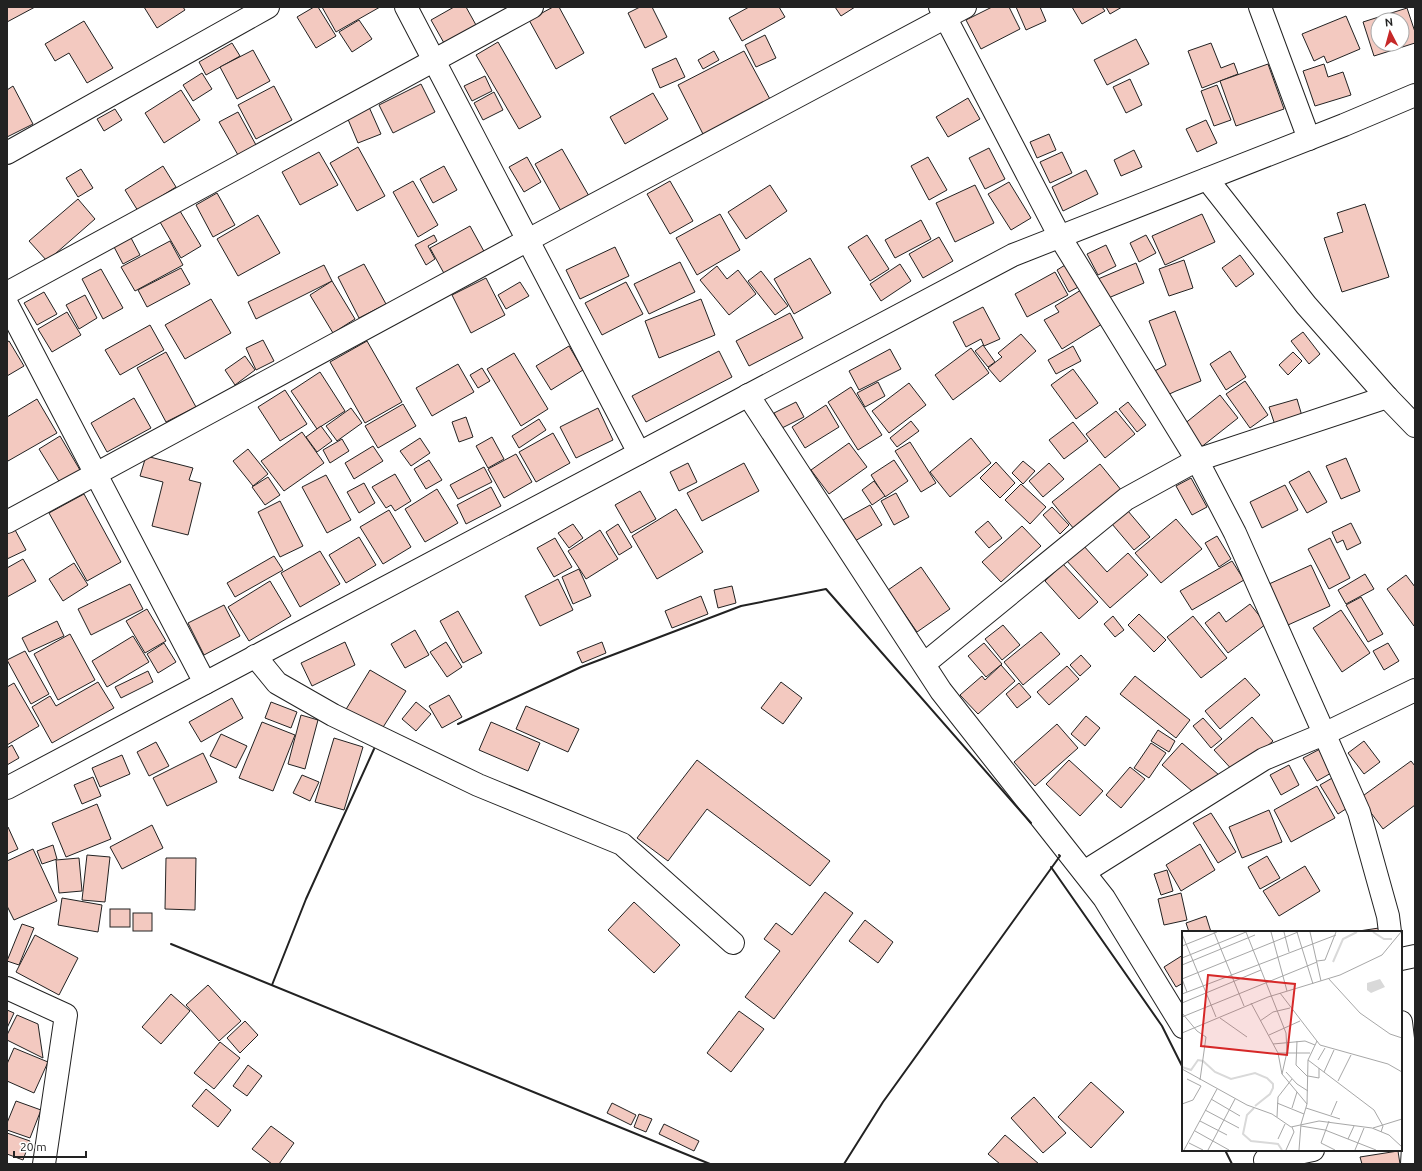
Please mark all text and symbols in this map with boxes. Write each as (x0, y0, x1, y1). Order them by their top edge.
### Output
north arrow (1370, 12, 1410, 52)
text: N (1384, 16, 1394, 28)
inset map (1182, 931, 1402, 1151)
scale bar (14, 1133, 86, 1159)
text: 20 m (20, 1140, 47, 1153)

